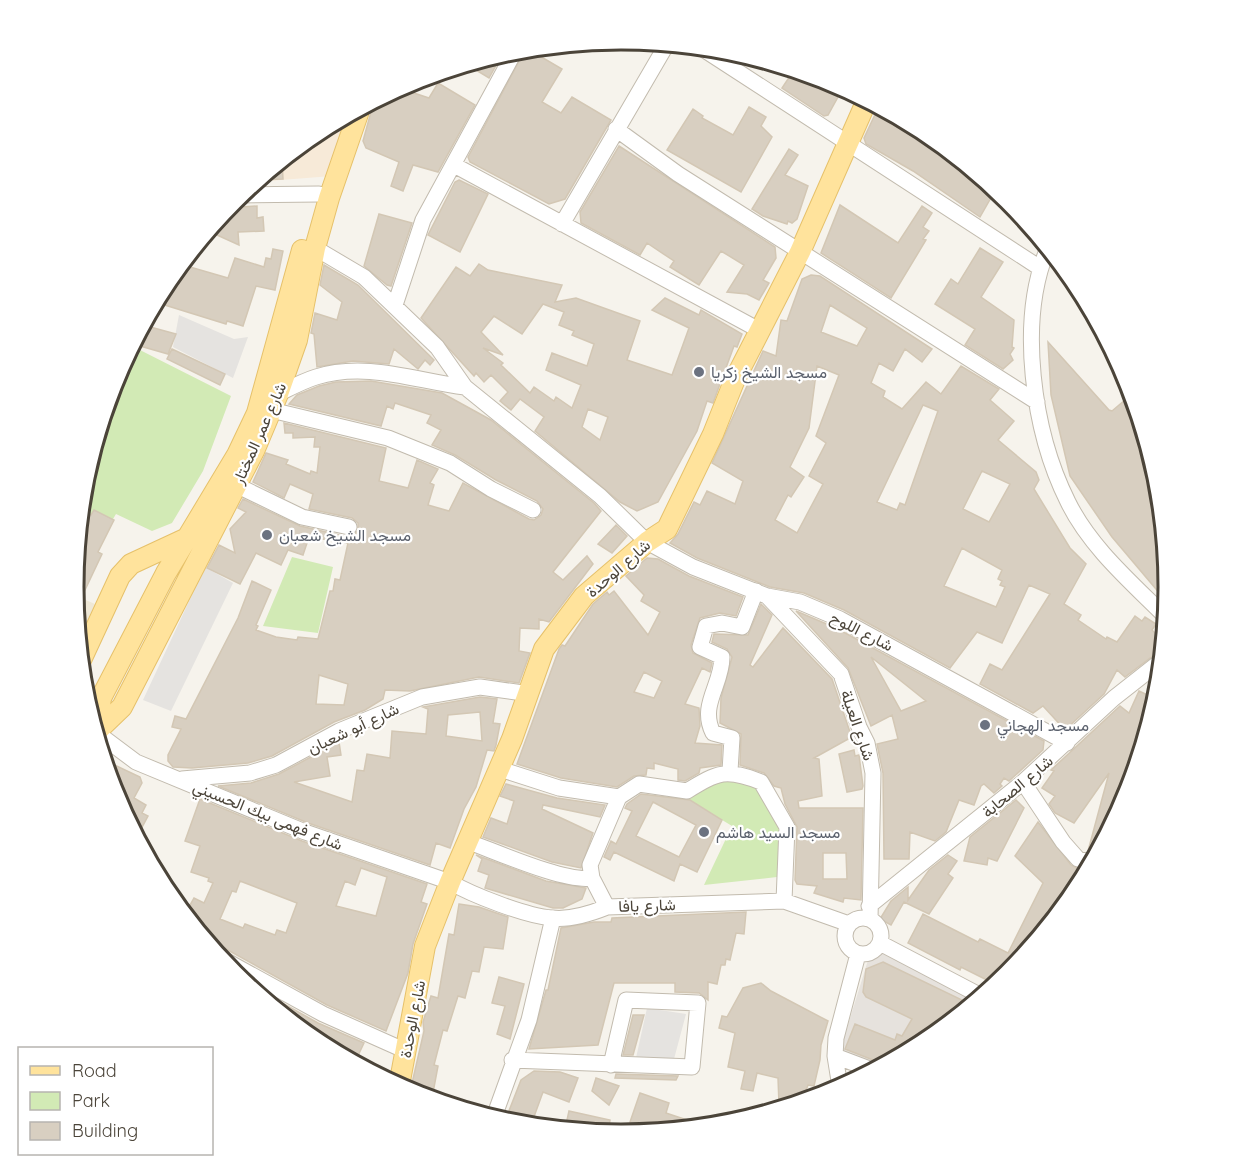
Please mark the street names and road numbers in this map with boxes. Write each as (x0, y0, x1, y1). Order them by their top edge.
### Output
street label: شارع عمر المختار (227, 379, 292, 488)
street label: شارع الوحدة (582, 535, 656, 603)
street label: شارع اللوح (826, 607, 897, 657)
street label: شارع العيلة (835, 687, 879, 764)
street label: شارع أبو شعبان (304, 698, 403, 760)
street label: شارع الصحابة (977, 750, 1058, 823)
street label: شارع فهمى بيك الحسيني (189, 776, 346, 858)
street label: شارع يافا (618, 894, 676, 918)
street label: شارع الوحدة (395, 978, 431, 1060)

